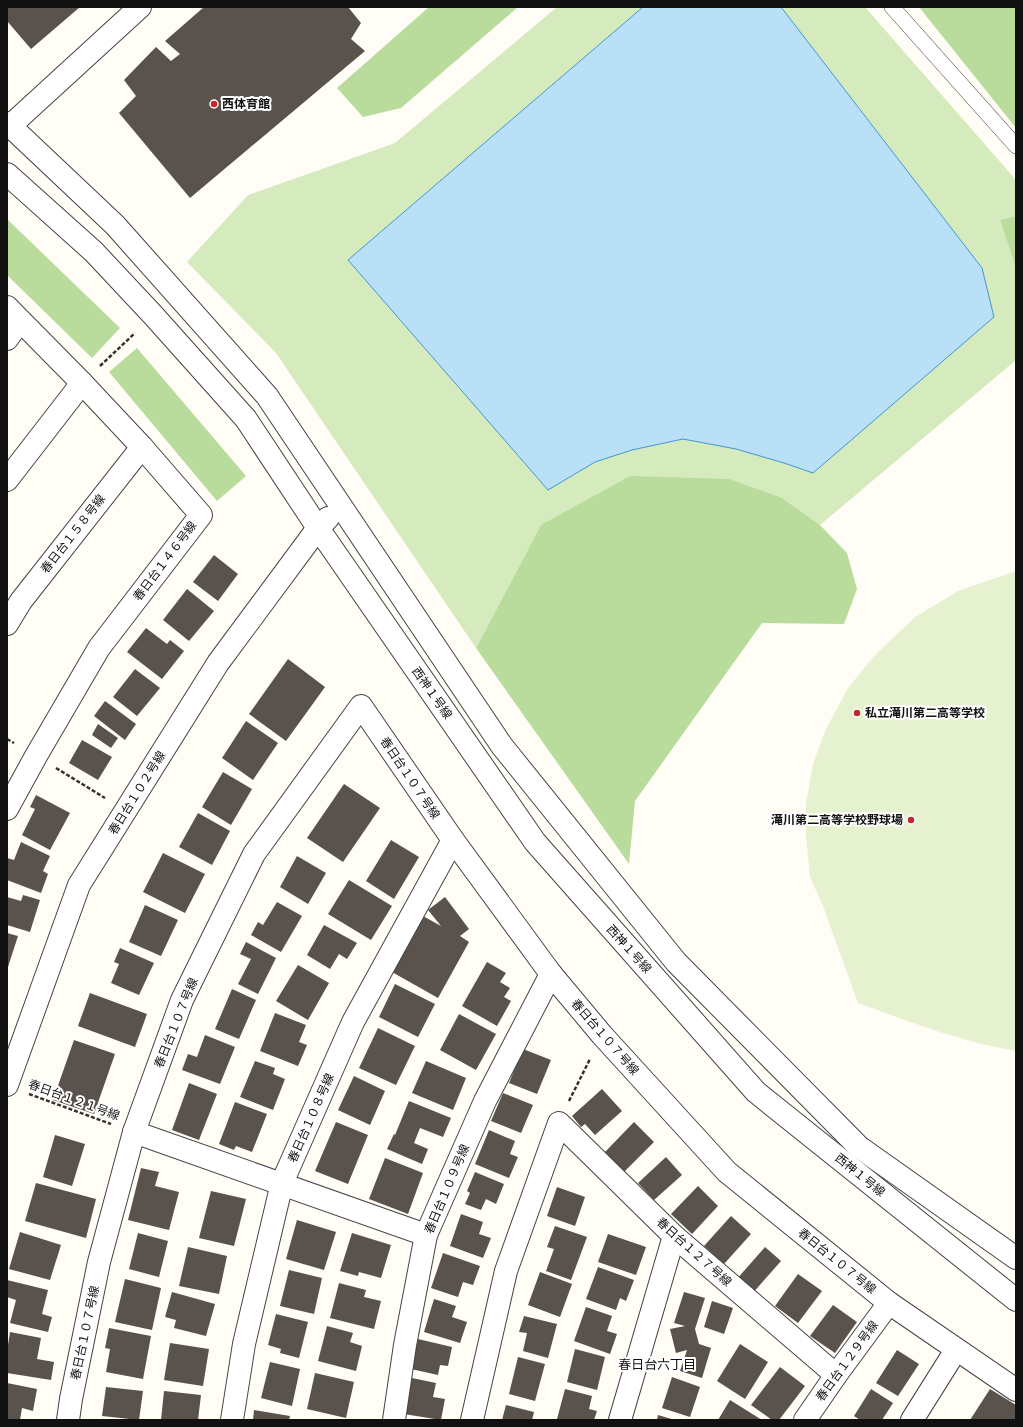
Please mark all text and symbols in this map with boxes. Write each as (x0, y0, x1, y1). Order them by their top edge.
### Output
place label: 西体育館 (222, 96, 270, 111)
marker: 西体育館 (209, 99, 219, 109)
street label: 春日台１５８号線 (37, 491, 108, 576)
street label: 春日台１４６号線 (130, 518, 199, 604)
street label: 西神１号線 (409, 664, 456, 722)
place label: 私立滝川第二高等学校 (865, 705, 985, 720)
marker: 私立滝川第二高等学校 (852, 708, 862, 718)
street label: 春日台１０７号線 (377, 734, 443, 822)
street label: 春日台１０２号線 (105, 748, 168, 837)
place label: 滝川第二高等学校野球場 (771, 812, 903, 827)
marker: 滝川第二高等学校野球場 (906, 815, 916, 825)
street label: 西神１号線 (604, 921, 655, 976)
street label: 春日台１０７号線 (151, 975, 200, 1070)
street label: 春日台１０７号線 (568, 996, 643, 1078)
street label: 春日台１０８号線 (284, 1071, 337, 1165)
street label: 春日台１２１号線 (26, 1076, 122, 1123)
street label: 春日台１０９号線 (421, 1142, 472, 1236)
street label: 西神１号線 (832, 1150, 888, 1199)
street label: 春日台１２７号線 (654, 1214, 735, 1289)
street label: 春日台１０７号線 (795, 1225, 879, 1297)
street label: 春日台１０７号線 (67, 1284, 102, 1381)
street label: 春日台１２９号線 (812, 1317, 881, 1404)
district label: 春日台六丁目 (618, 1355, 696, 1373)

